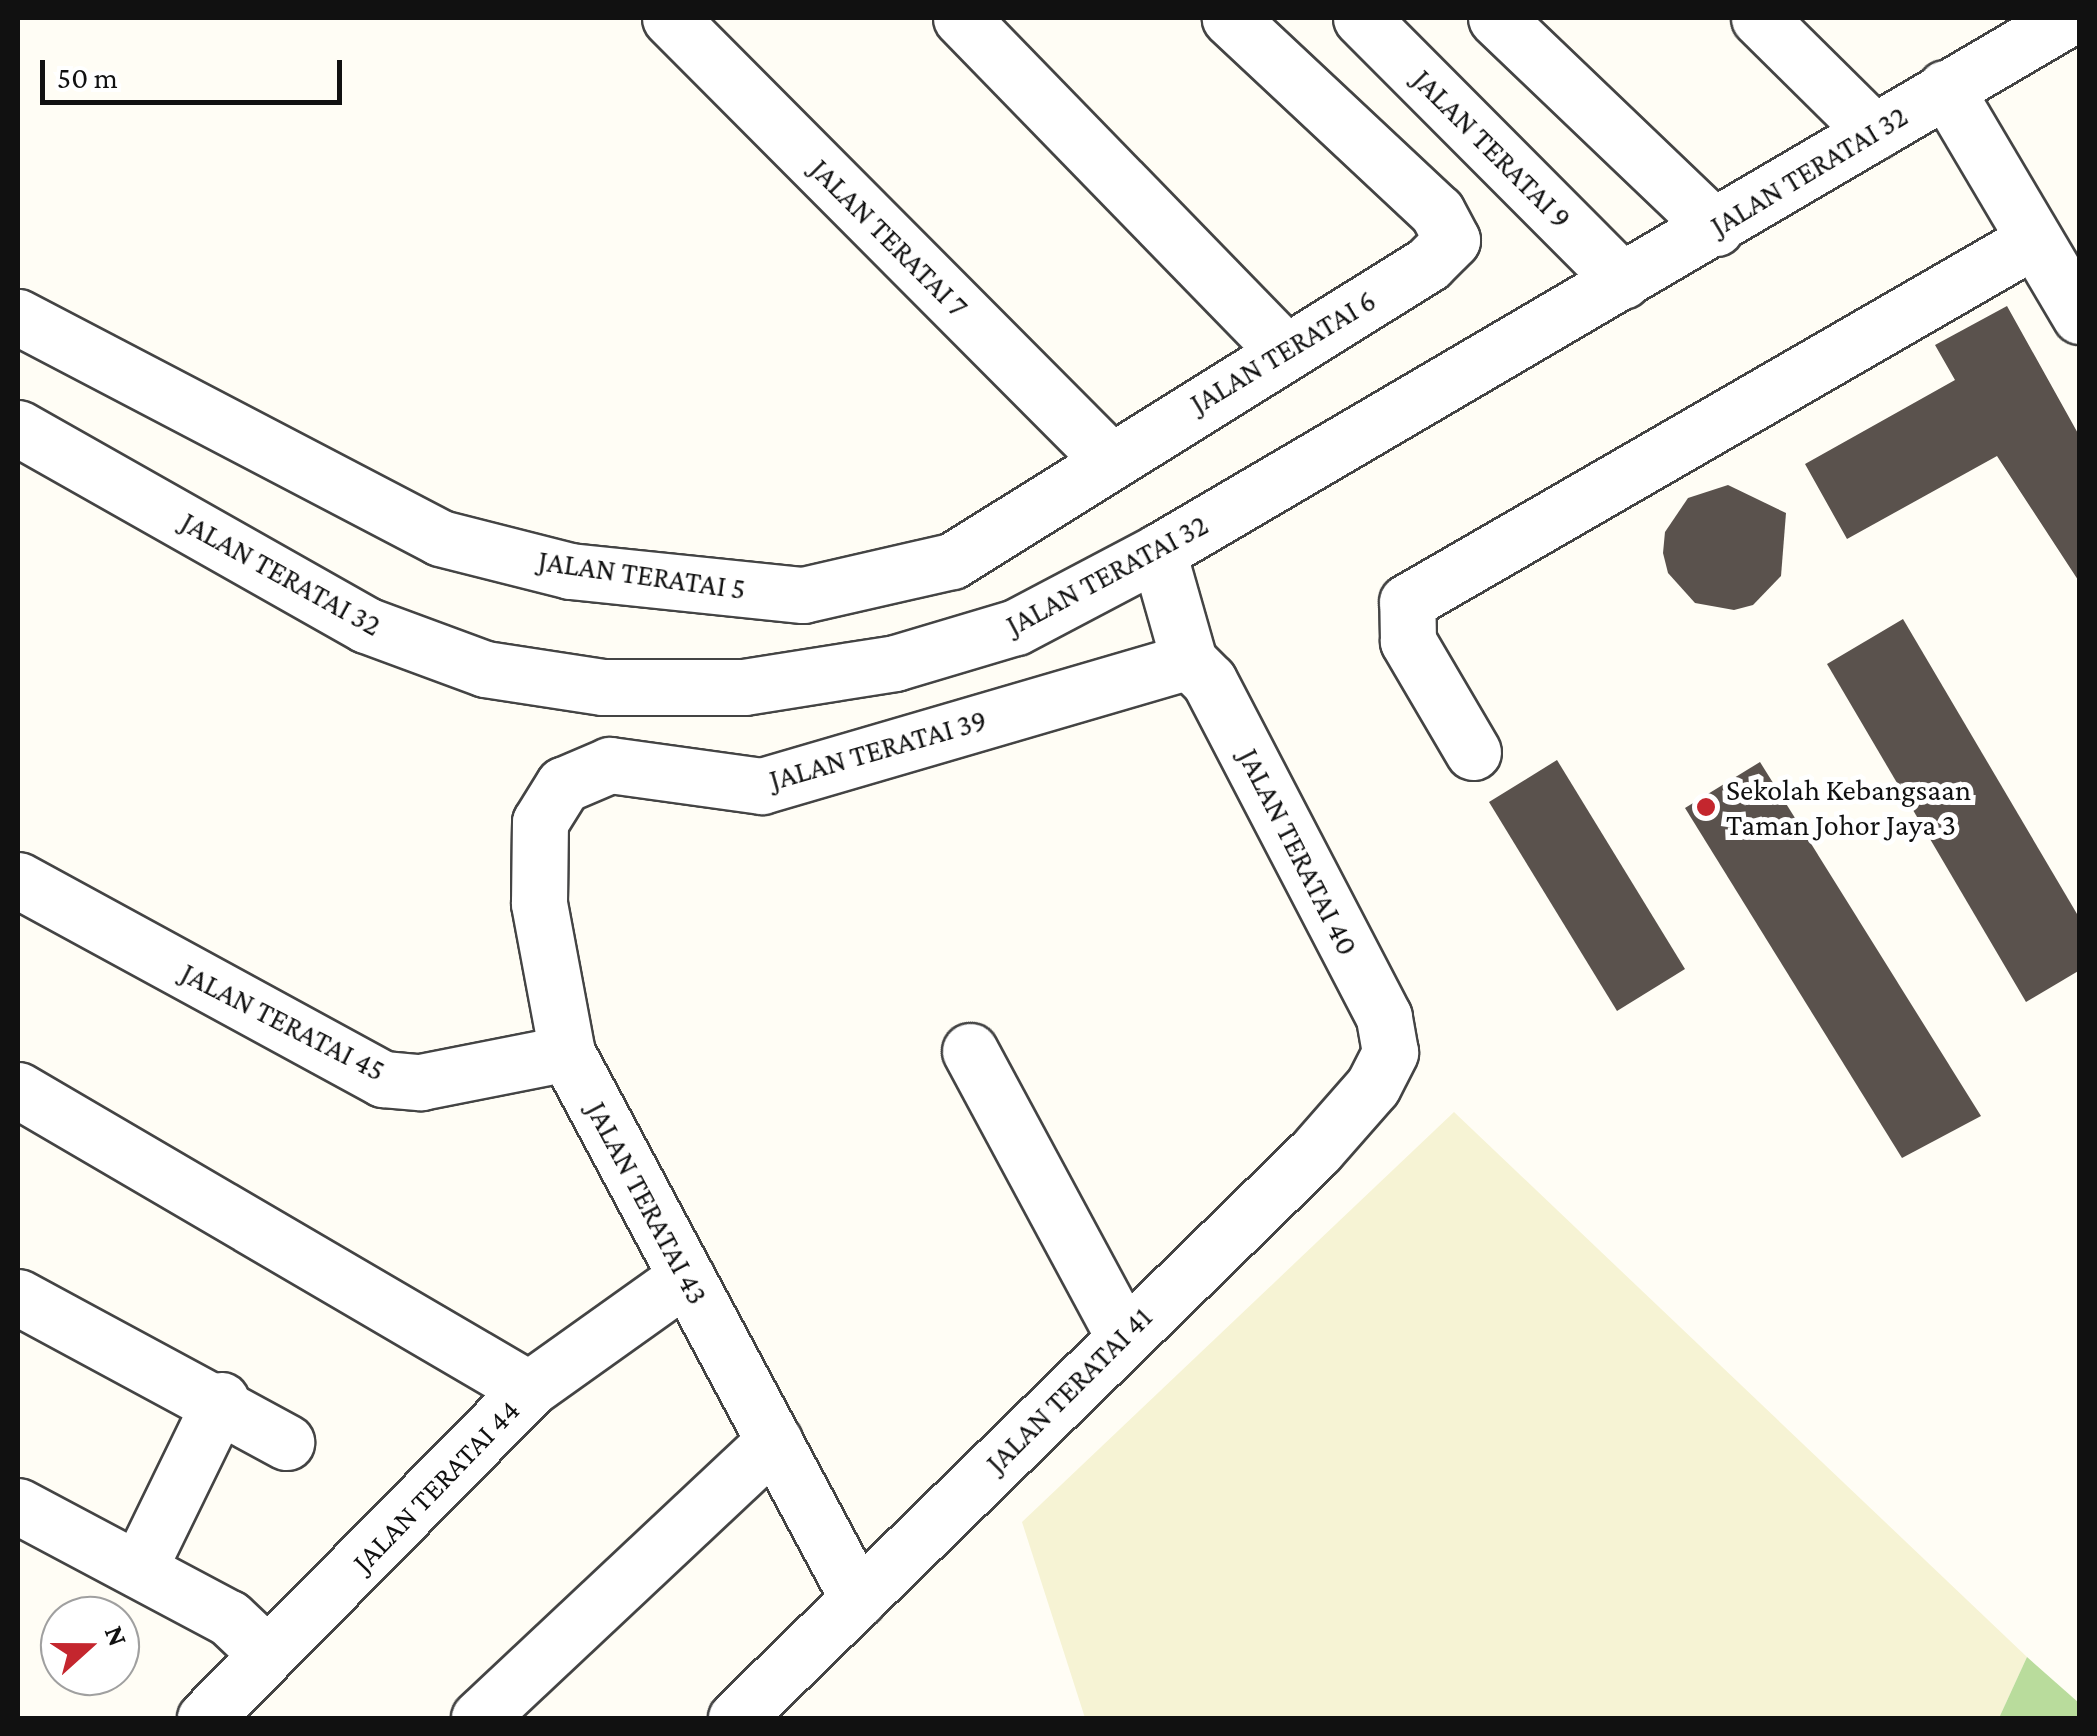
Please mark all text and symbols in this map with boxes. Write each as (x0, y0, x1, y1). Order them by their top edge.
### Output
scale bar (45, 40, 348, 102)
text: 50 m (57, 61, 118, 94)
street label: JALAN TERATAI 9 (1405, 62, 1579, 236)
street label: JALAN TERATAI 32 (1704, 98, 1914, 244)
street label: JALAN TERATAI 7 (802, 151, 976, 325)
street label: JALAN TERATAI 6 (1184, 282, 1382, 422)
street label: JALAN TERATAI 32 (175, 504, 387, 644)
street label: JALAN TERATAI 32 (1000, 507, 1214, 643)
street label: JALAN TERATAI 5 (536, 543, 748, 607)
street label: JALAN TERATAI 39 (765, 702, 991, 798)
street label: JALAN TERATAI 40 (1230, 743, 1366, 961)
place label: Sekolah Kebangsaan Taman Johor Jaya 3 (1726, 772, 1971, 842)
marker: Sekolah Kebangsaan Taman Johor Jaya 3 (1695, 796, 1717, 818)
street label: JALAN TERATAI 45 (175, 955, 391, 1089)
street label: JALAN TERATAI 43 (578, 1096, 716, 1310)
street label: JALAN TERATAI 41 (978, 1299, 1160, 1481)
street label: JALAN TERATAI 44 (345, 1392, 527, 1580)
north arrow (40, 1596, 140, 1696)
text: N (99, 1621, 134, 1650)

